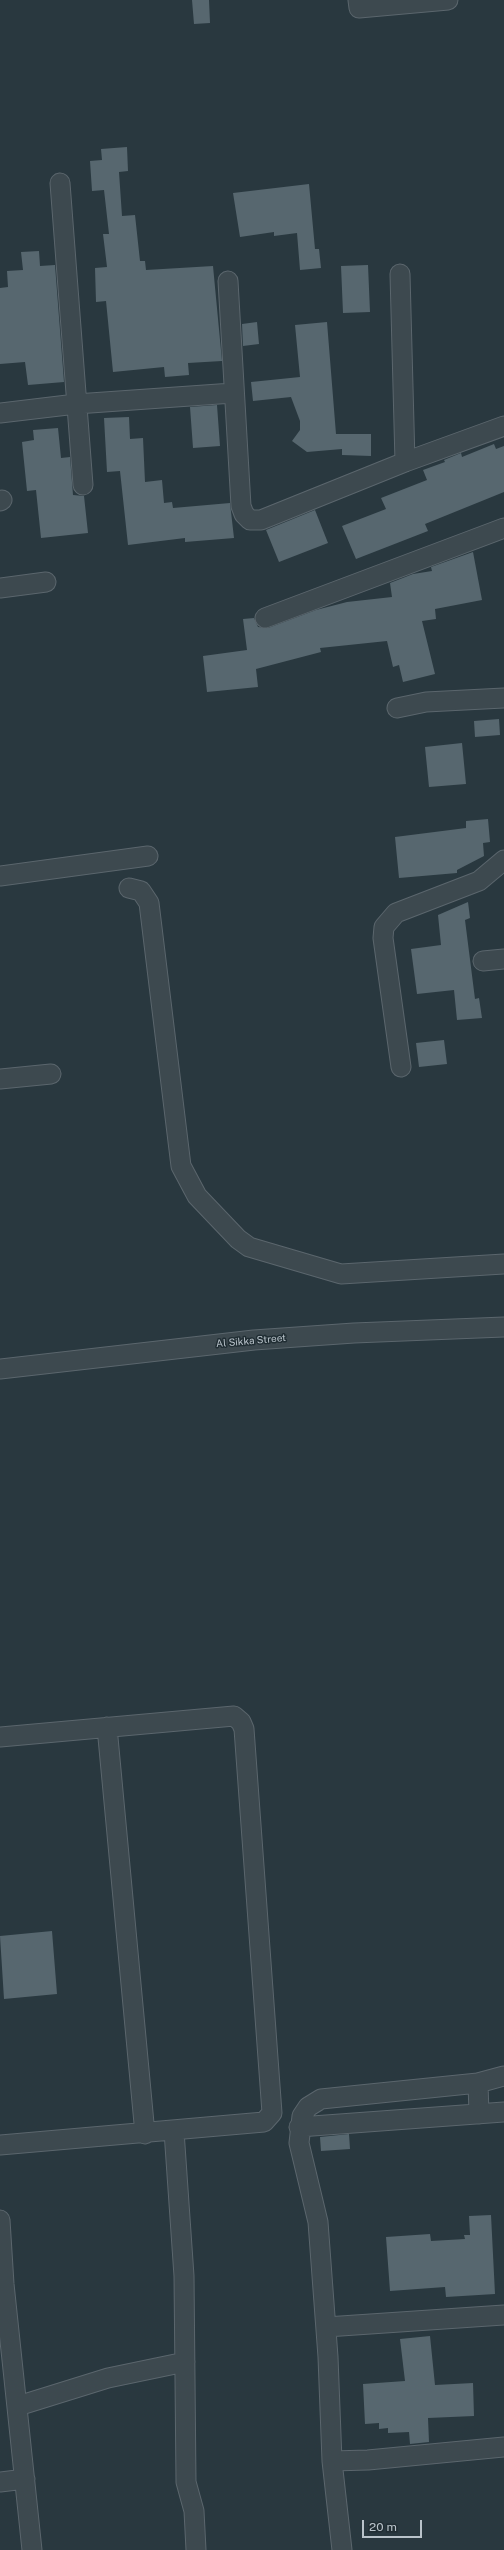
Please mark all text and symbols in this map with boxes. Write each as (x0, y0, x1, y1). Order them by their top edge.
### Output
street label: Al Sikka Street (216, 1332, 286, 1350)
scale bar (364, 2512, 424, 2538)
text: 20 m (369, 2520, 397, 2534)

